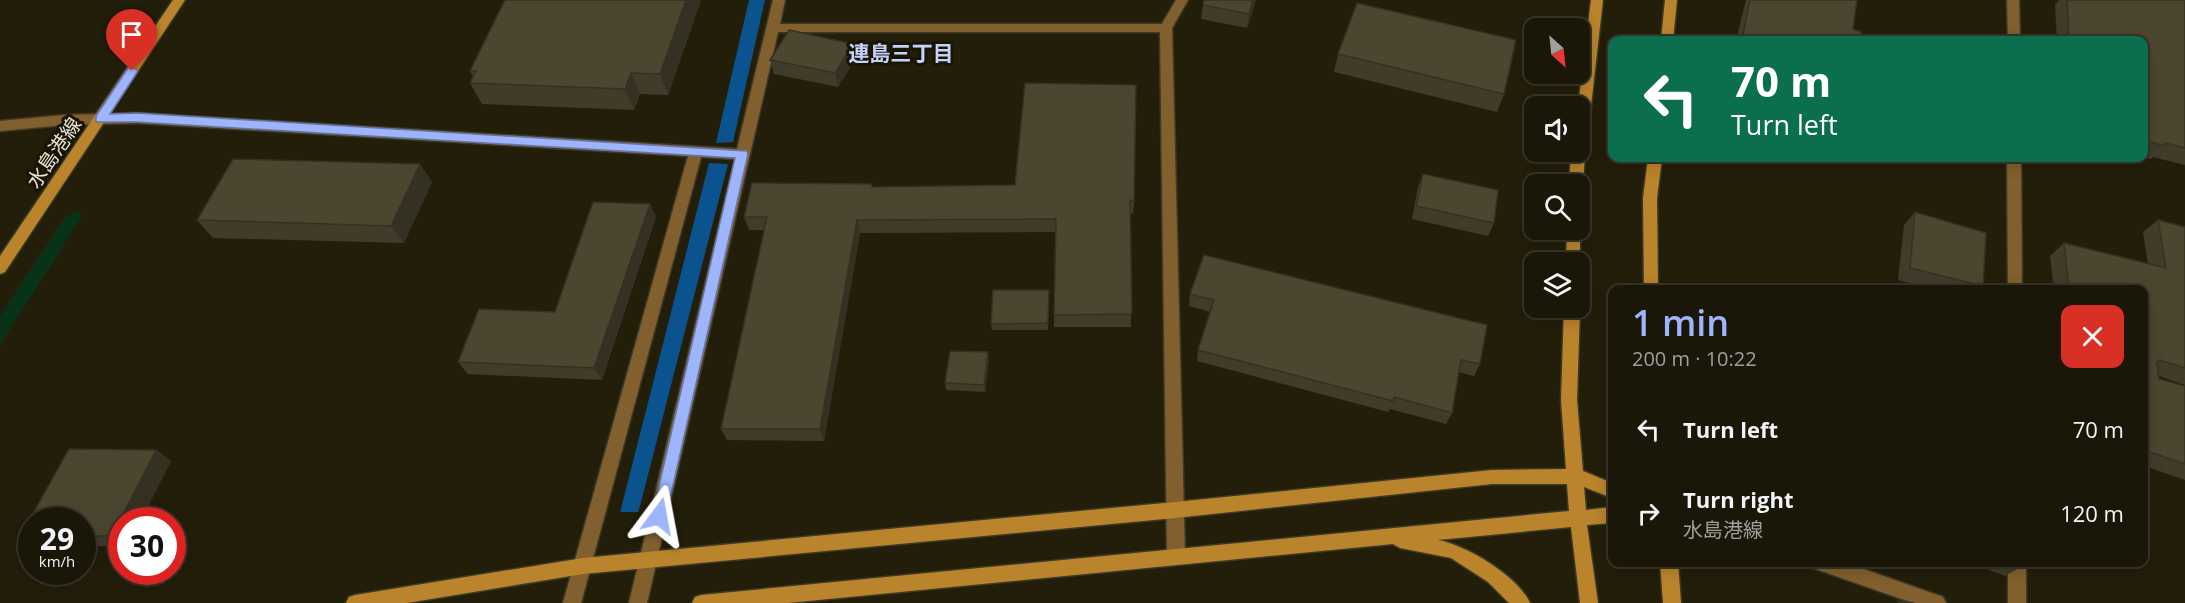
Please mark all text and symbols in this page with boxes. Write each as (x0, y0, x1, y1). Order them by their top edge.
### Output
pin (106, 9, 157, 71)
icon: arrive (115, 18, 148, 51)
north arrow (1524, 18, 1590, 84)
map controls (1524, 18, 1590, 318)
district label: 連島三丁目 (849, 39, 954, 67)
text: 70 m (1731, 52, 1831, 109)
icon: left (1632, 60, 1710, 138)
button: sound (1524, 96, 1590, 162)
text: Turn left (1731, 106, 1838, 143)
street label: 水島港線 (20, 112, 87, 193)
button: search (1524, 174, 1590, 240)
button: layers (1524, 252, 1590, 318)
text: 1 min (1632, 298, 1729, 347)
button: close (2061, 305, 2124, 368)
text: 200 m · 10:22 (1632, 345, 1757, 372)
icon: left (1632, 413, 1665, 446)
text: Turn left (1683, 414, 1778, 444)
text: 70 m (2073, 414, 2124, 444)
position arrow (627, 484, 691, 548)
text: Turn right (1683, 484, 1794, 514)
icon: right (1632, 497, 1665, 530)
text: 120 m (2060, 498, 2124, 528)
speed limit sign: 30 (108, 507, 186, 585)
text: 水島港線 (1683, 516, 1763, 543)
text: 29 (40, 518, 74, 559)
text: km/h (39, 551, 75, 571)

